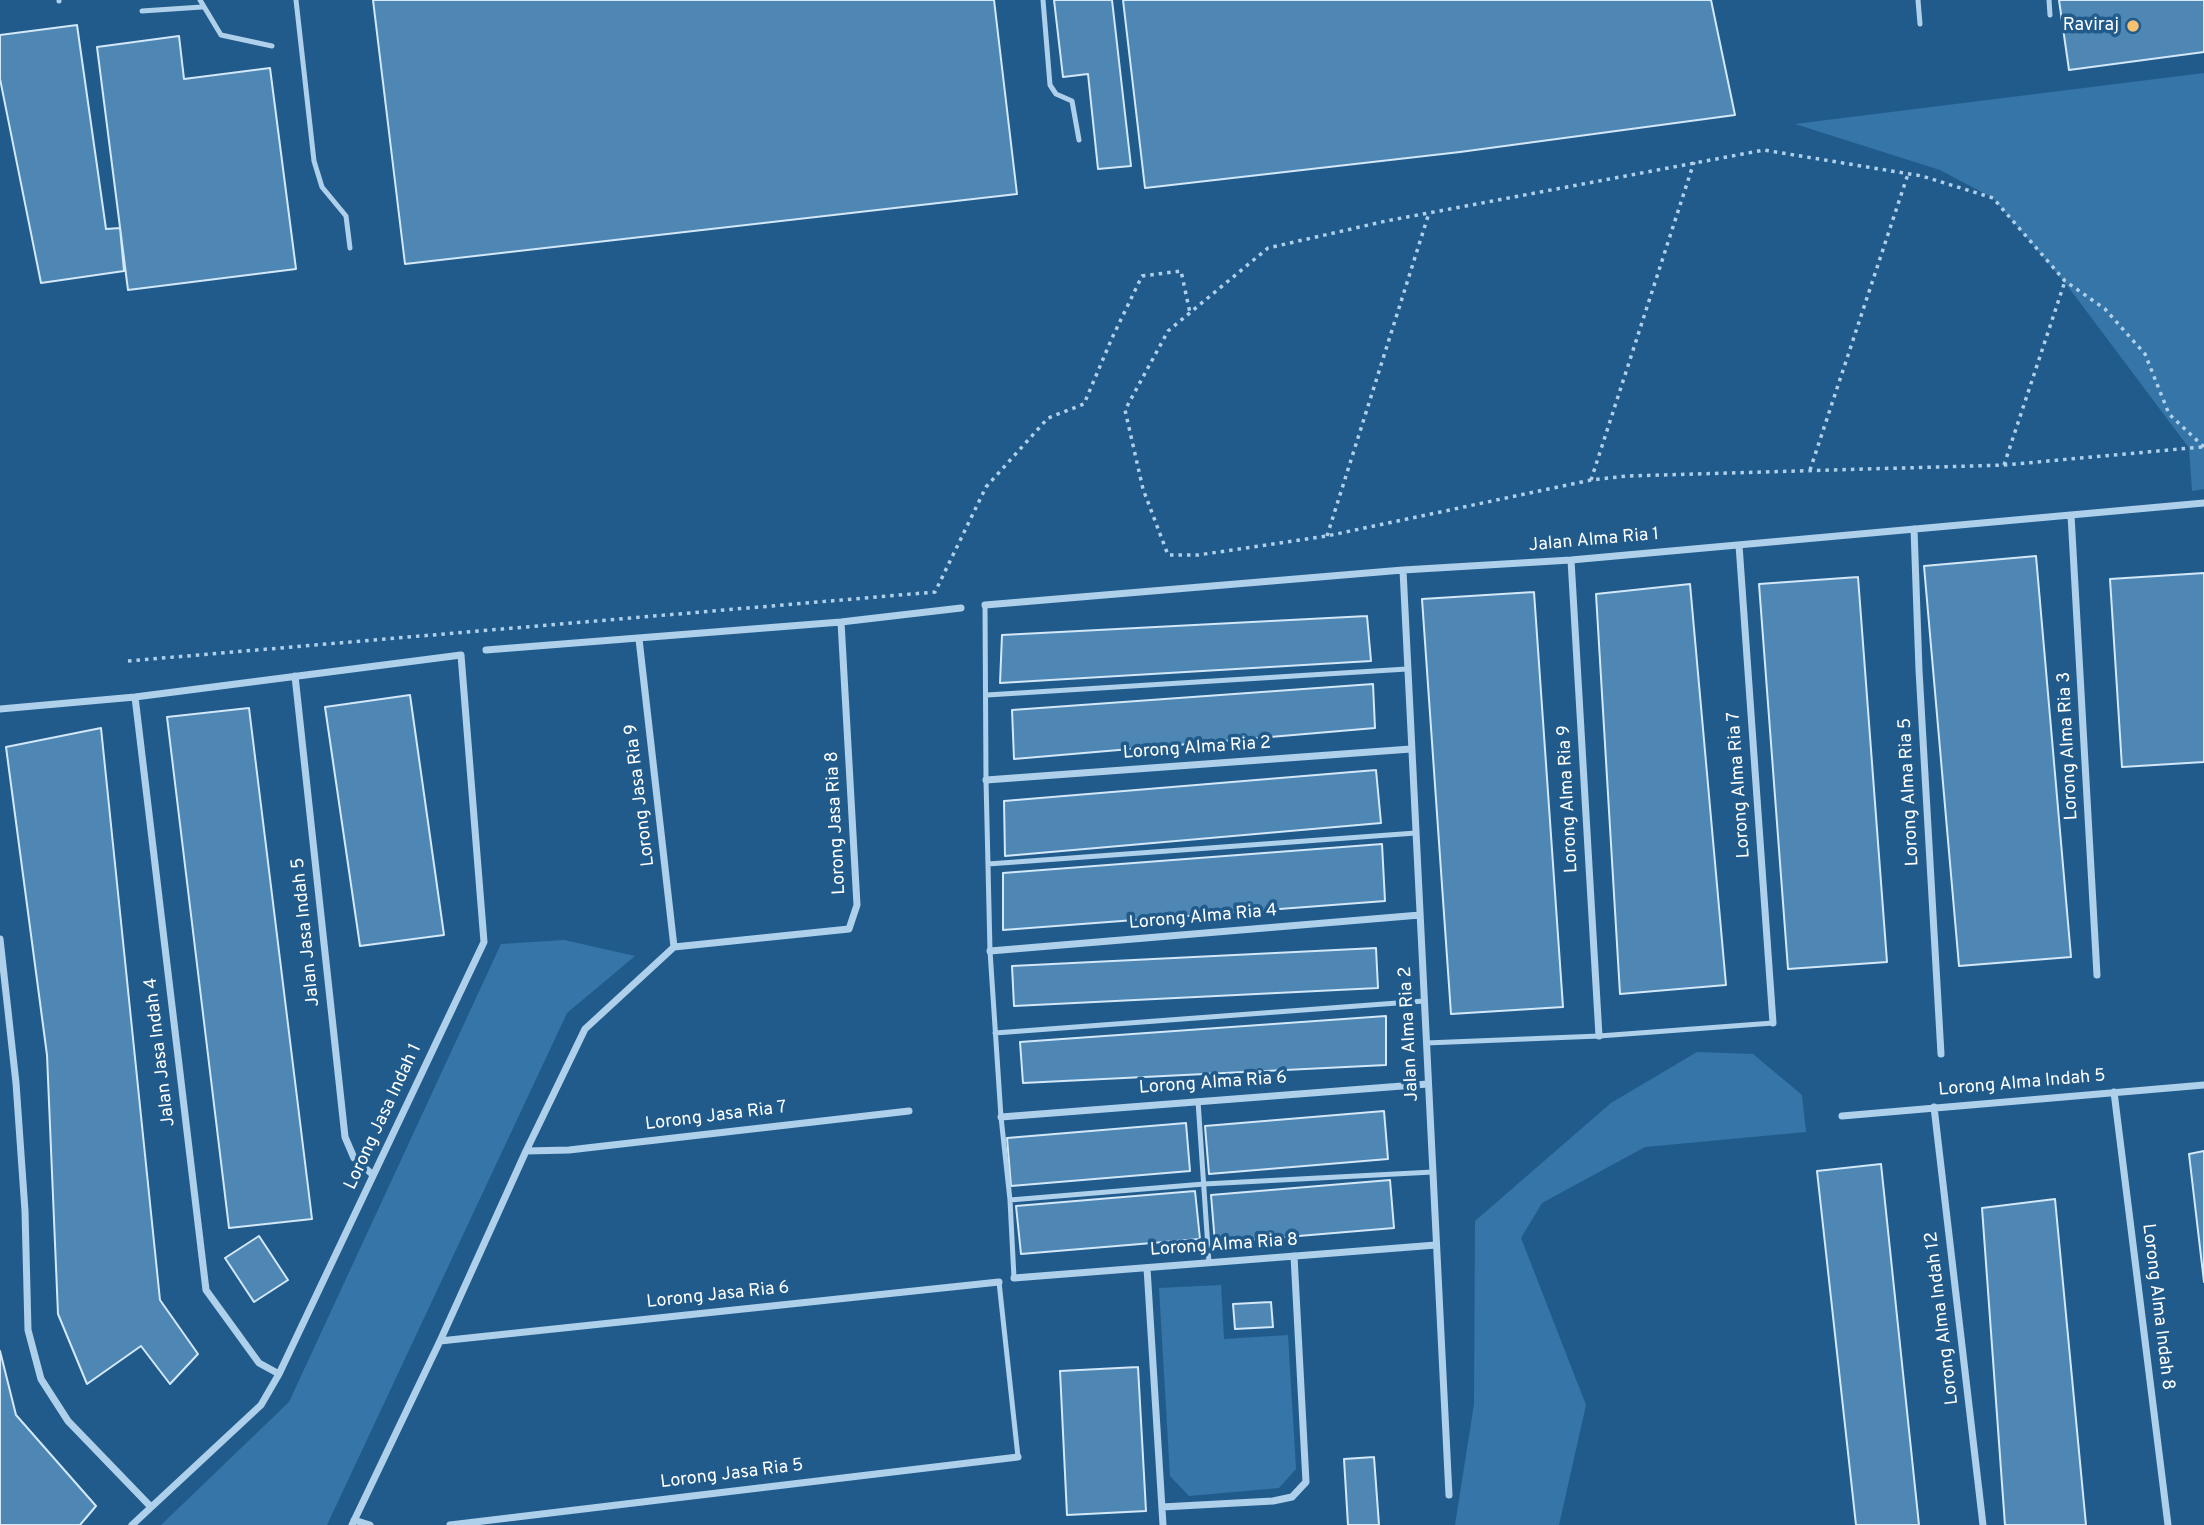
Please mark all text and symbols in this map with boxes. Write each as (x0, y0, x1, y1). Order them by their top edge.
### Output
place label: Raviraj (2063, 15, 2119, 37)
marker: Raviraj (2125, 18, 2141, 34)
street label: Jalan Alma Ria 1 (1528, 525, 1660, 557)
street label: Lorong Alma Ria 3 (2054, 671, 2084, 821)
street label: Lorong Alma Ria 7 (1724, 711, 1756, 859)
street label: Lorong Alma Ria 5 (1895, 717, 1925, 867)
street label: Lorong Jasa Ria 9 (622, 722, 660, 868)
street label: Lorong Alma Ria 9 (1554, 724, 1584, 874)
street label: Lorong Alma Ria 2 (1122, 733, 1272, 765)
street label: Lorong Jasa Ria 8 (822, 751, 852, 895)
street label: Jalan Jasa Indah 5 (288, 856, 326, 1008)
street label: Lorong Alma Ria 4 (1128, 901, 1278, 935)
street label: Jalan Alma Ria 2 (1396, 966, 1424, 1102)
street label: Jalan Jasa Indah 4 (141, 976, 181, 1128)
street label: Lorong Jasa Indah 1 (341, 1041, 427, 1193)
street label: Lorong Alma Indah 5 (1937, 1066, 2107, 1102)
street label: Lorong Alma Ria 6 (1138, 1068, 1288, 1100)
street label: Lorong Jasa Ria 7 (644, 1098, 788, 1136)
street label: Lorong Alma Indah 8 (2136, 1222, 2178, 1392)
street label: Lorong Alma Ria 8 (1149, 1230, 1299, 1262)
street label: Lorong Alma Indah 12 (1922, 1230, 1964, 1406)
street label: Lorong Jasa Ria 6 (645, 1278, 791, 1314)
street label: Lorong Jasa Ria 5 (659, 1456, 805, 1494)

